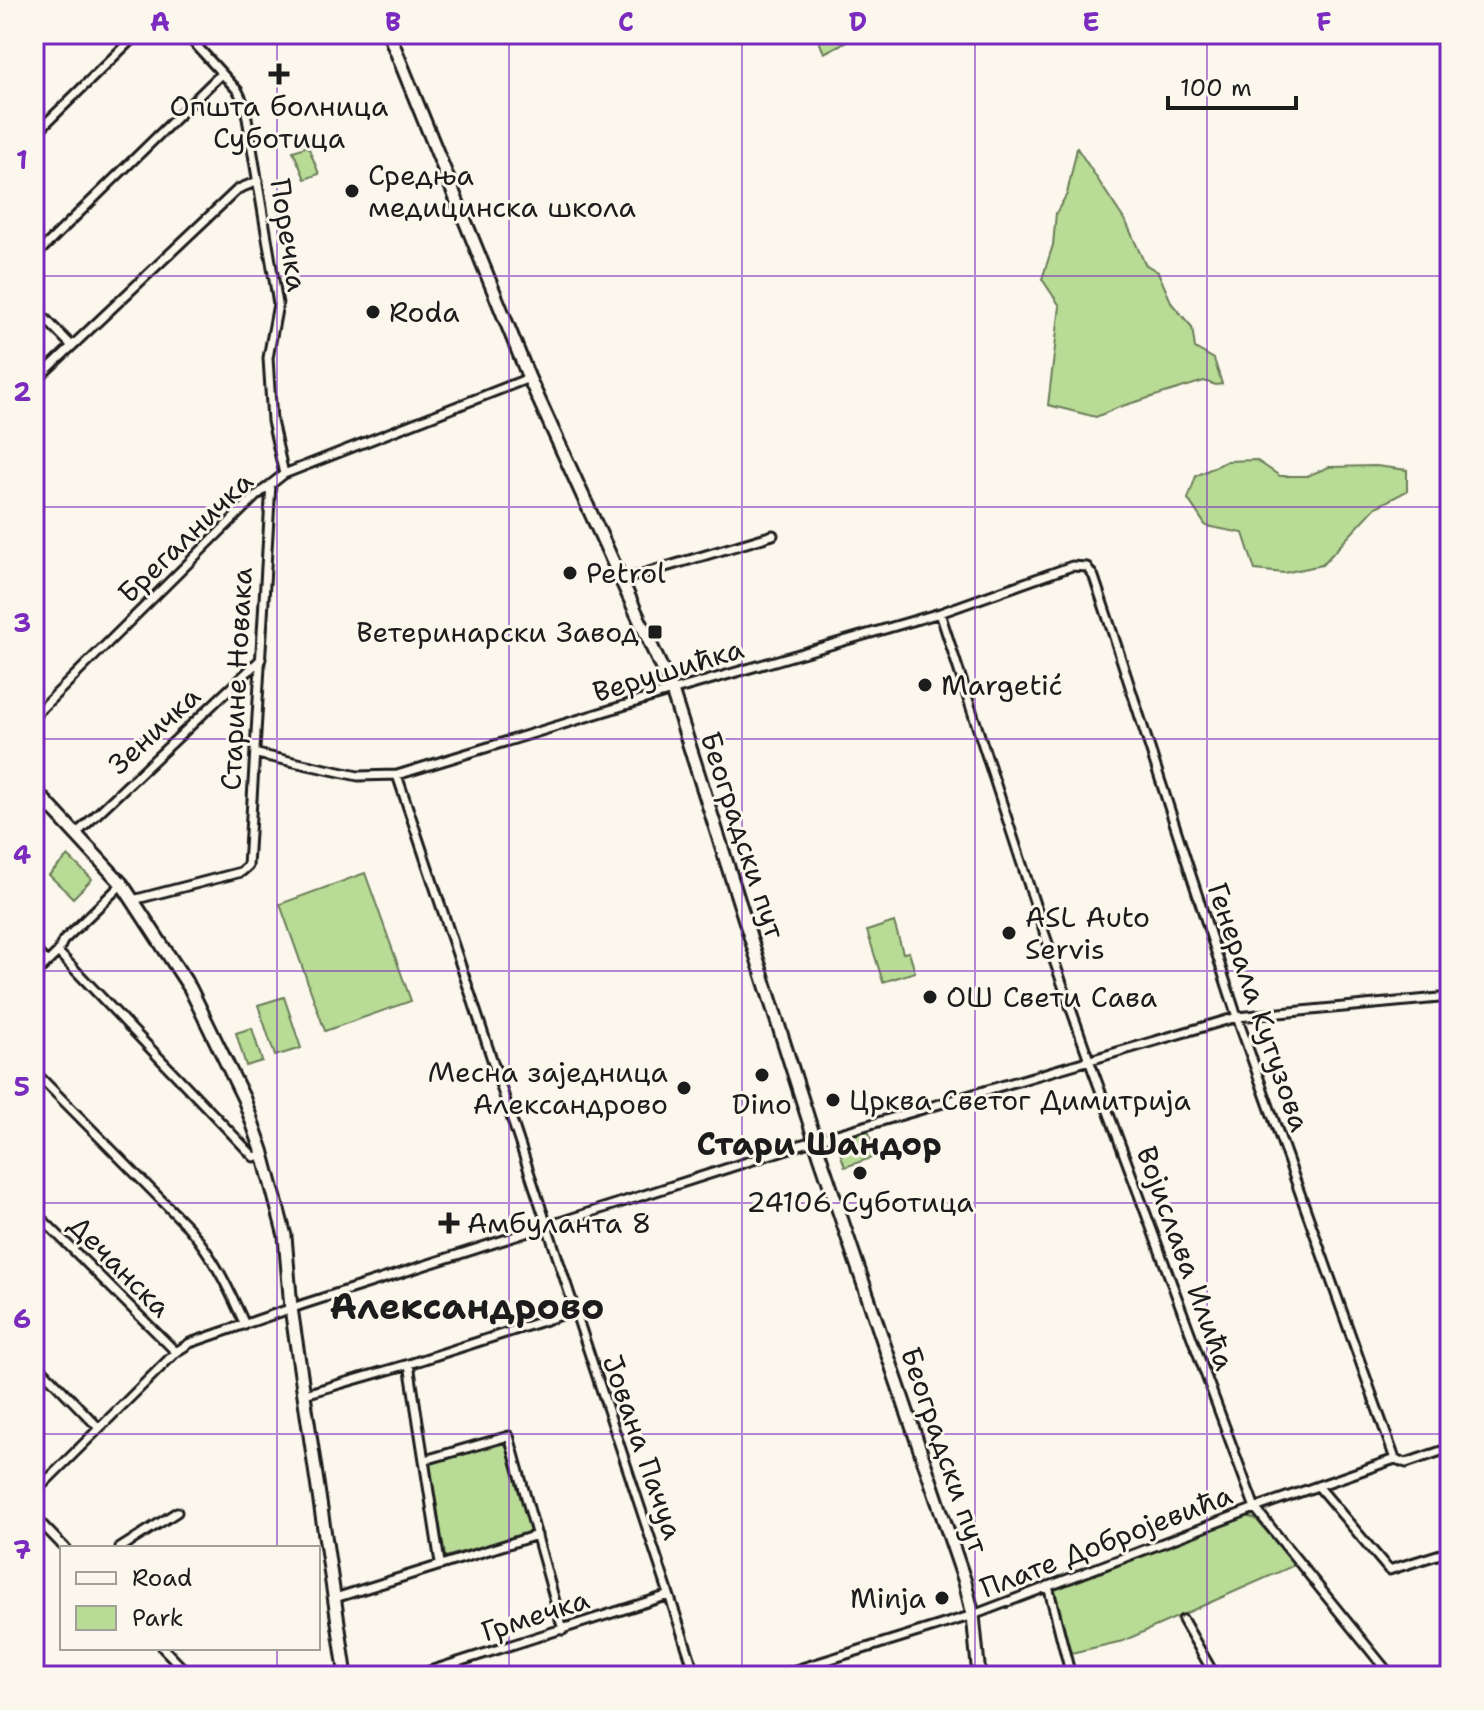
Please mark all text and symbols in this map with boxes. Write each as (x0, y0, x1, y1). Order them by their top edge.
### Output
text: A (150, 4, 170, 39)
text: B (385, 4, 401, 39)
text: C (618, 4, 634, 39)
text: D (849, 4, 867, 39)
text: E (1082, 4, 1100, 39)
text: F (1316, 4, 1332, 39)
scale bar (1168, 60, 1296, 110)
marker: Општа болница Суботица (268, 63, 290, 85)
text: 100 m (1180, 72, 1252, 104)
place label: Општа болница Суботица (170, 87, 388, 157)
text: 1 (16, 142, 28, 177)
place label: Средња медицинска школа (368, 156, 636, 226)
street label: Поречка (261, 176, 317, 294)
marker: Средња медицинска школа (343, 182, 361, 200)
place label: Roda (389, 293, 460, 331)
marker: Roda (364, 303, 382, 321)
text: 2 (13, 374, 31, 409)
street label: Брегалничка (109, 463, 261, 611)
place label: Petrol (586, 554, 666, 592)
marker: Petrol (561, 564, 579, 582)
street label: Старине Новака (211, 566, 261, 792)
text: 3 (13, 605, 31, 640)
place label: Ветеринарски Завод (356, 613, 639, 651)
marker: Ветеринарски Завод (646, 623, 664, 641)
street label: Верушићка (588, 629, 748, 711)
place label: Margetić (941, 666, 1063, 704)
marker: Margetić (916, 676, 934, 694)
street label: Зеничка (100, 677, 208, 783)
street label: Београдски пут (692, 727, 795, 944)
text: 4 (13, 837, 31, 872)
street label: Генерала Кутузова (1199, 878, 1319, 1136)
place label: ASL Auto Servis (1025, 898, 1150, 968)
marker: ASL Auto Servis (1000, 924, 1018, 942)
place label: ОШ Свети Сава (946, 978, 1157, 1016)
marker: ОШ Свети Сава (921, 988, 939, 1006)
place label: Месна заједница Александрово (428, 1053, 668, 1123)
marker: Dino (753, 1066, 771, 1084)
text: 5 (14, 1069, 30, 1104)
marker: Месна заједница Александрово (675, 1079, 693, 1097)
place label: Црква Светог Димитрија (849, 1081, 1191, 1119)
place label: Dino (732, 1085, 792, 1123)
marker: Црква Светог Димитрија (824, 1091, 842, 1109)
district label: Стари Шандор (696, 1122, 942, 1165)
street label: Војислава Илића (1128, 1141, 1244, 1375)
marker: 24106 Суботица (851, 1164, 869, 1182)
place label: 24106 Суботица (746, 1183, 974, 1221)
place label: Амбуланта 8 (467, 1204, 651, 1242)
street label: Дечанска (60, 1206, 180, 1326)
marker: Амбуланта 8 (438, 1212, 460, 1234)
district label: Александрово (330, 1282, 604, 1331)
text: 6 (13, 1301, 31, 1336)
street label: Београдски пут (892, 1342, 998, 1559)
street label: Јована Пачуа (594, 1350, 692, 1544)
street label: Плате Добројевића (975, 1475, 1237, 1607)
text: 7 (13, 1532, 31, 1567)
legend (60, 1546, 320, 1650)
text: Road (132, 1562, 192, 1594)
place label: Minja (850, 1579, 926, 1617)
street label: Грмечка (476, 1580, 594, 1650)
marker: Minja (933, 1589, 951, 1607)
text: Park (132, 1602, 184, 1634)

